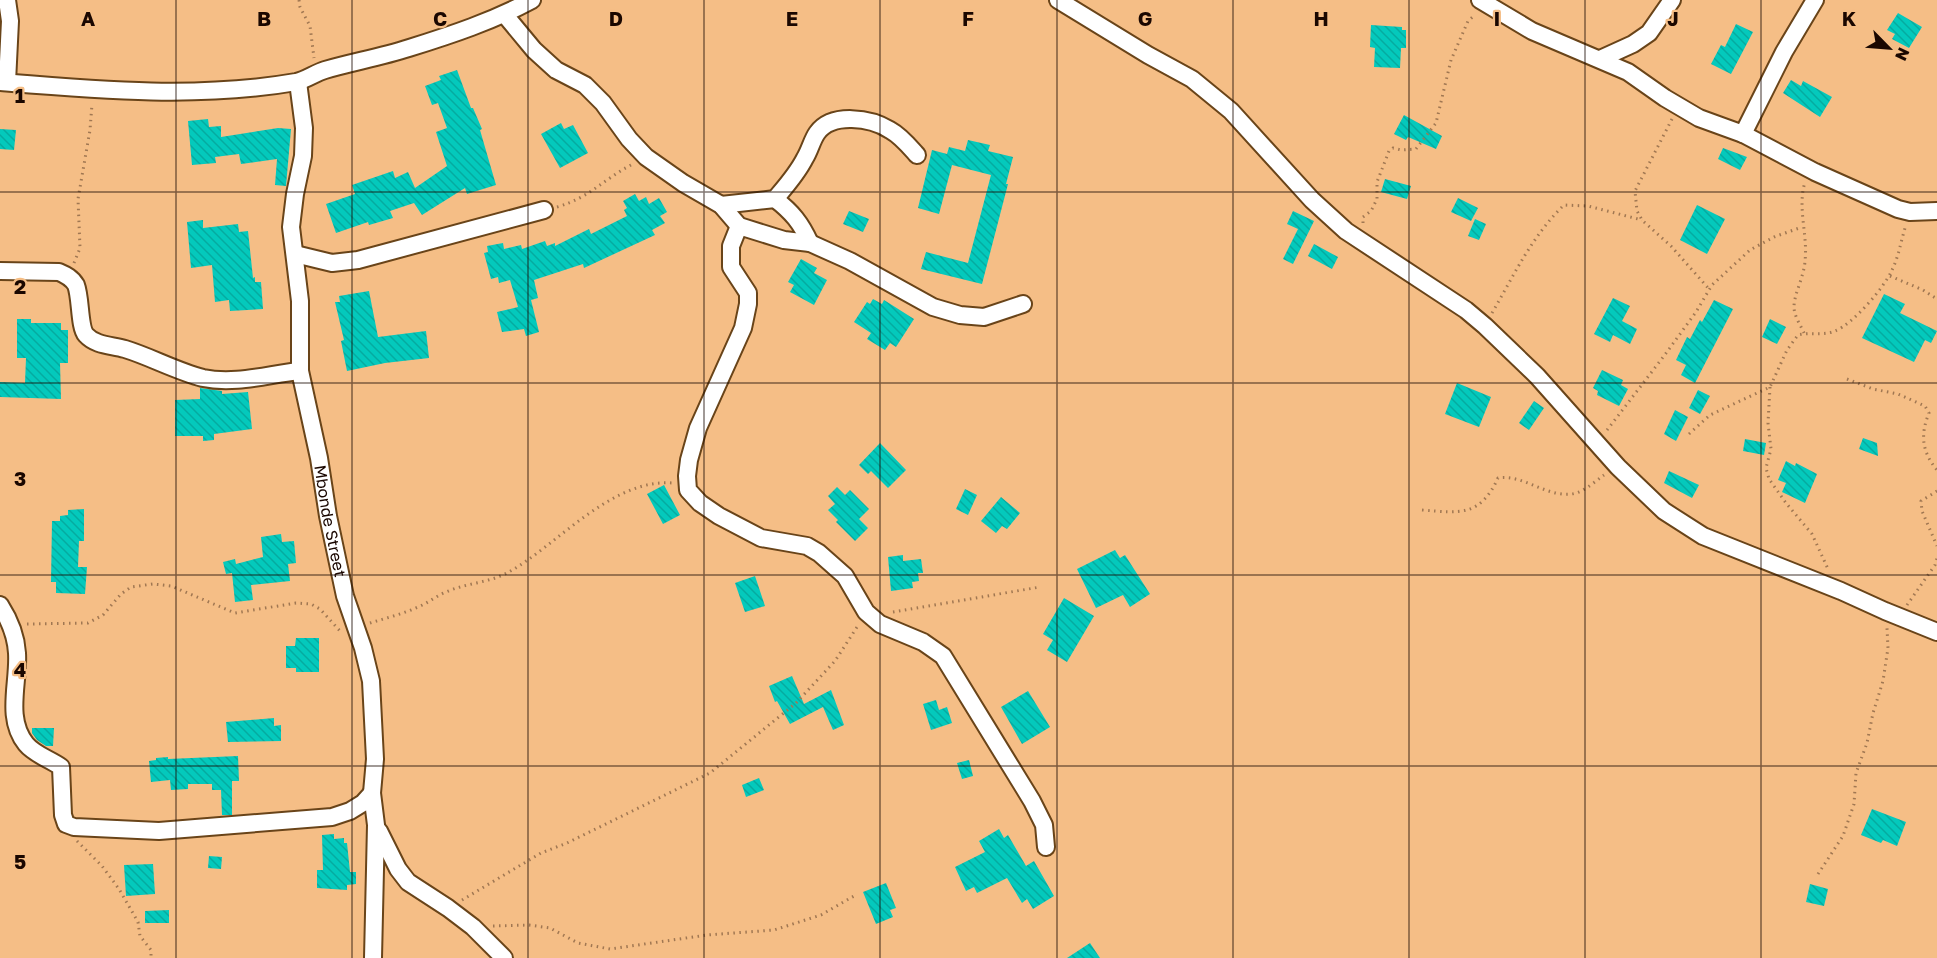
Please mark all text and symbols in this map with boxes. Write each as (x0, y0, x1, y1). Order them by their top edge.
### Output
text: A (81, 6, 95, 30)
text: B (257, 6, 271, 30)
text: C (433, 6, 447, 30)
text: D (609, 6, 623, 30)
text: E (786, 6, 798, 30)
text: F (962, 6, 974, 30)
text: G (1138, 6, 1152, 30)
text: H (1313, 6, 1329, 30)
text: I (1494, 6, 1500, 30)
text: J (1667, 6, 1679, 30)
text: K (1842, 6, 1857, 30)
north arrow (1859, 18, 1919, 78)
text: N (1891, 45, 1914, 64)
text: 1 (15, 83, 25, 107)
text: 2 (14, 274, 26, 298)
street label: Mbonde Street (310, 464, 351, 579)
text: 3 (14, 466, 26, 490)
text: 4 (14, 657, 26, 681)
text: 5 (14, 849, 26, 873)

